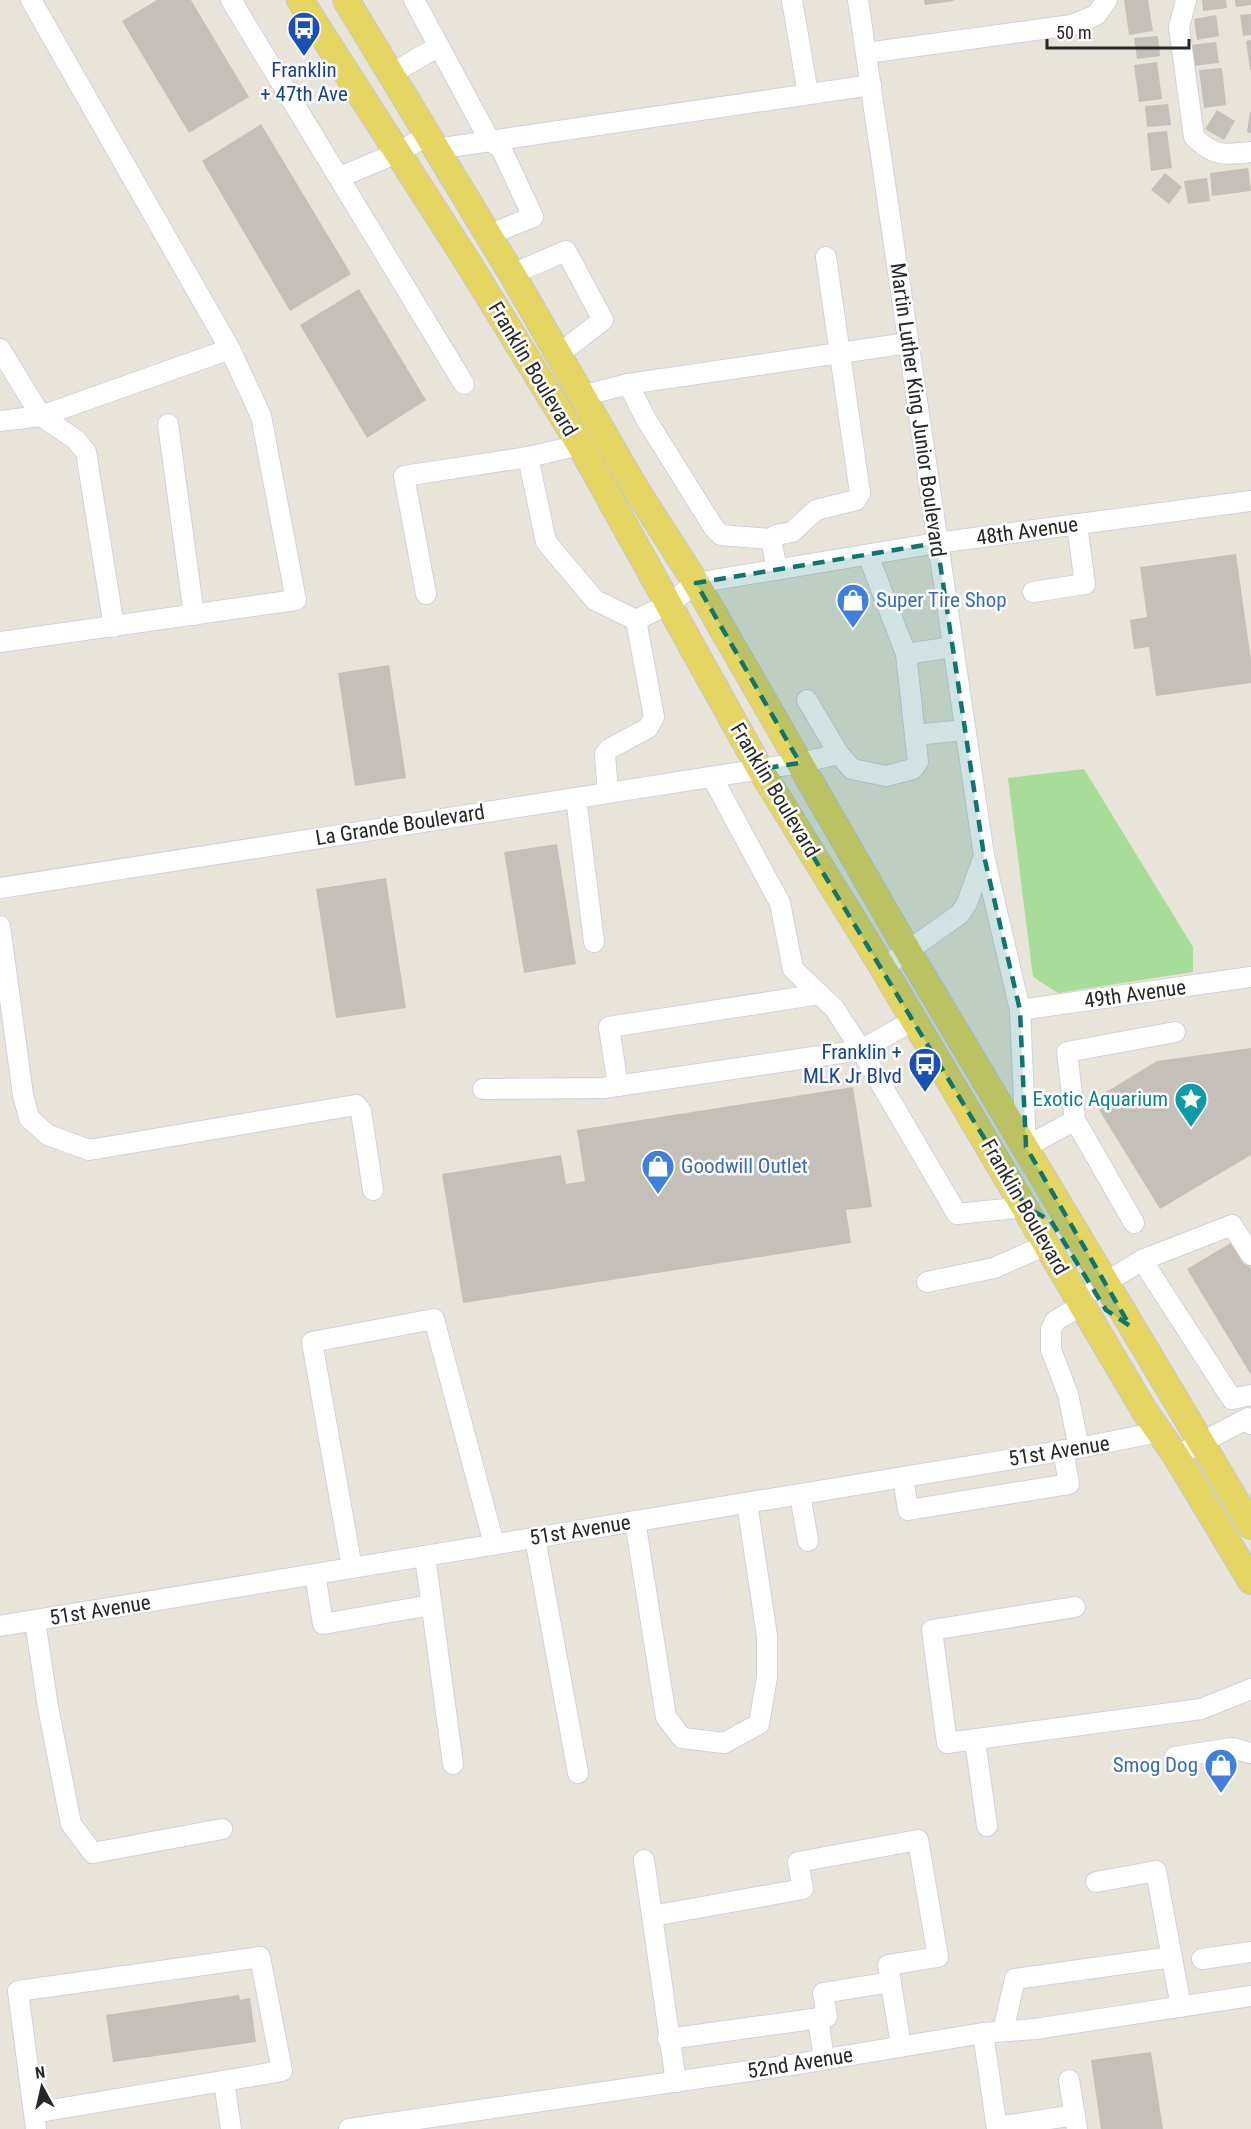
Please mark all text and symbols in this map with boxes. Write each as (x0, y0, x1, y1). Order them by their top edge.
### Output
bus stop icon: Franklin + 47th Ave (286, 10, 322, 57)
scale bar (1047, 12, 1190, 50)
text: 50 m (1056, 22, 1091, 43)
place label: Franklin + 47th Ave (260, 58, 348, 106)
street label: Martin Luther King Junior Boulevard (885, 261, 951, 559)
street label: Franklin Boulevard (483, 298, 583, 440)
street label: 48th Avenue (975, 512, 1080, 550)
shop icon: Super Tire Shop (835, 582, 871, 629)
place label: Super Tire Shop (876, 588, 1007, 612)
street label: Franklin Boulevard (725, 719, 825, 861)
street label: La Grande Boulevard (314, 800, 486, 850)
street label: 49th Avenue (1083, 975, 1188, 1013)
place label: Franklin + MLK Jr Blvd (803, 1040, 902, 1088)
bus stop icon: Franklin + MLK Jr Blvd (907, 1046, 943, 1093)
place icon: Exotic Aquarium (1173, 1081, 1209, 1128)
place label: Exotic Aquarium (1032, 1087, 1168, 1111)
street label: Franklin Boulevard (977, 1135, 1073, 1279)
shop icon: Goodwill Outlet (640, 1148, 676, 1195)
place label: Goodwill Outlet (681, 1154, 808, 1178)
street label: 51st Avenue (1007, 1431, 1111, 1471)
street label: 51st Avenue (528, 1510, 632, 1550)
street label: 51st Avenue (48, 1590, 152, 1630)
shop icon: Smog Dog (1203, 1747, 1239, 1794)
place label: Smog Dog (1113, 1753, 1198, 1777)
street label: 52nd Avenue (745, 2043, 855, 2083)
north arrow (12, 2057, 72, 2117)
text: N (34, 2063, 46, 2083)

